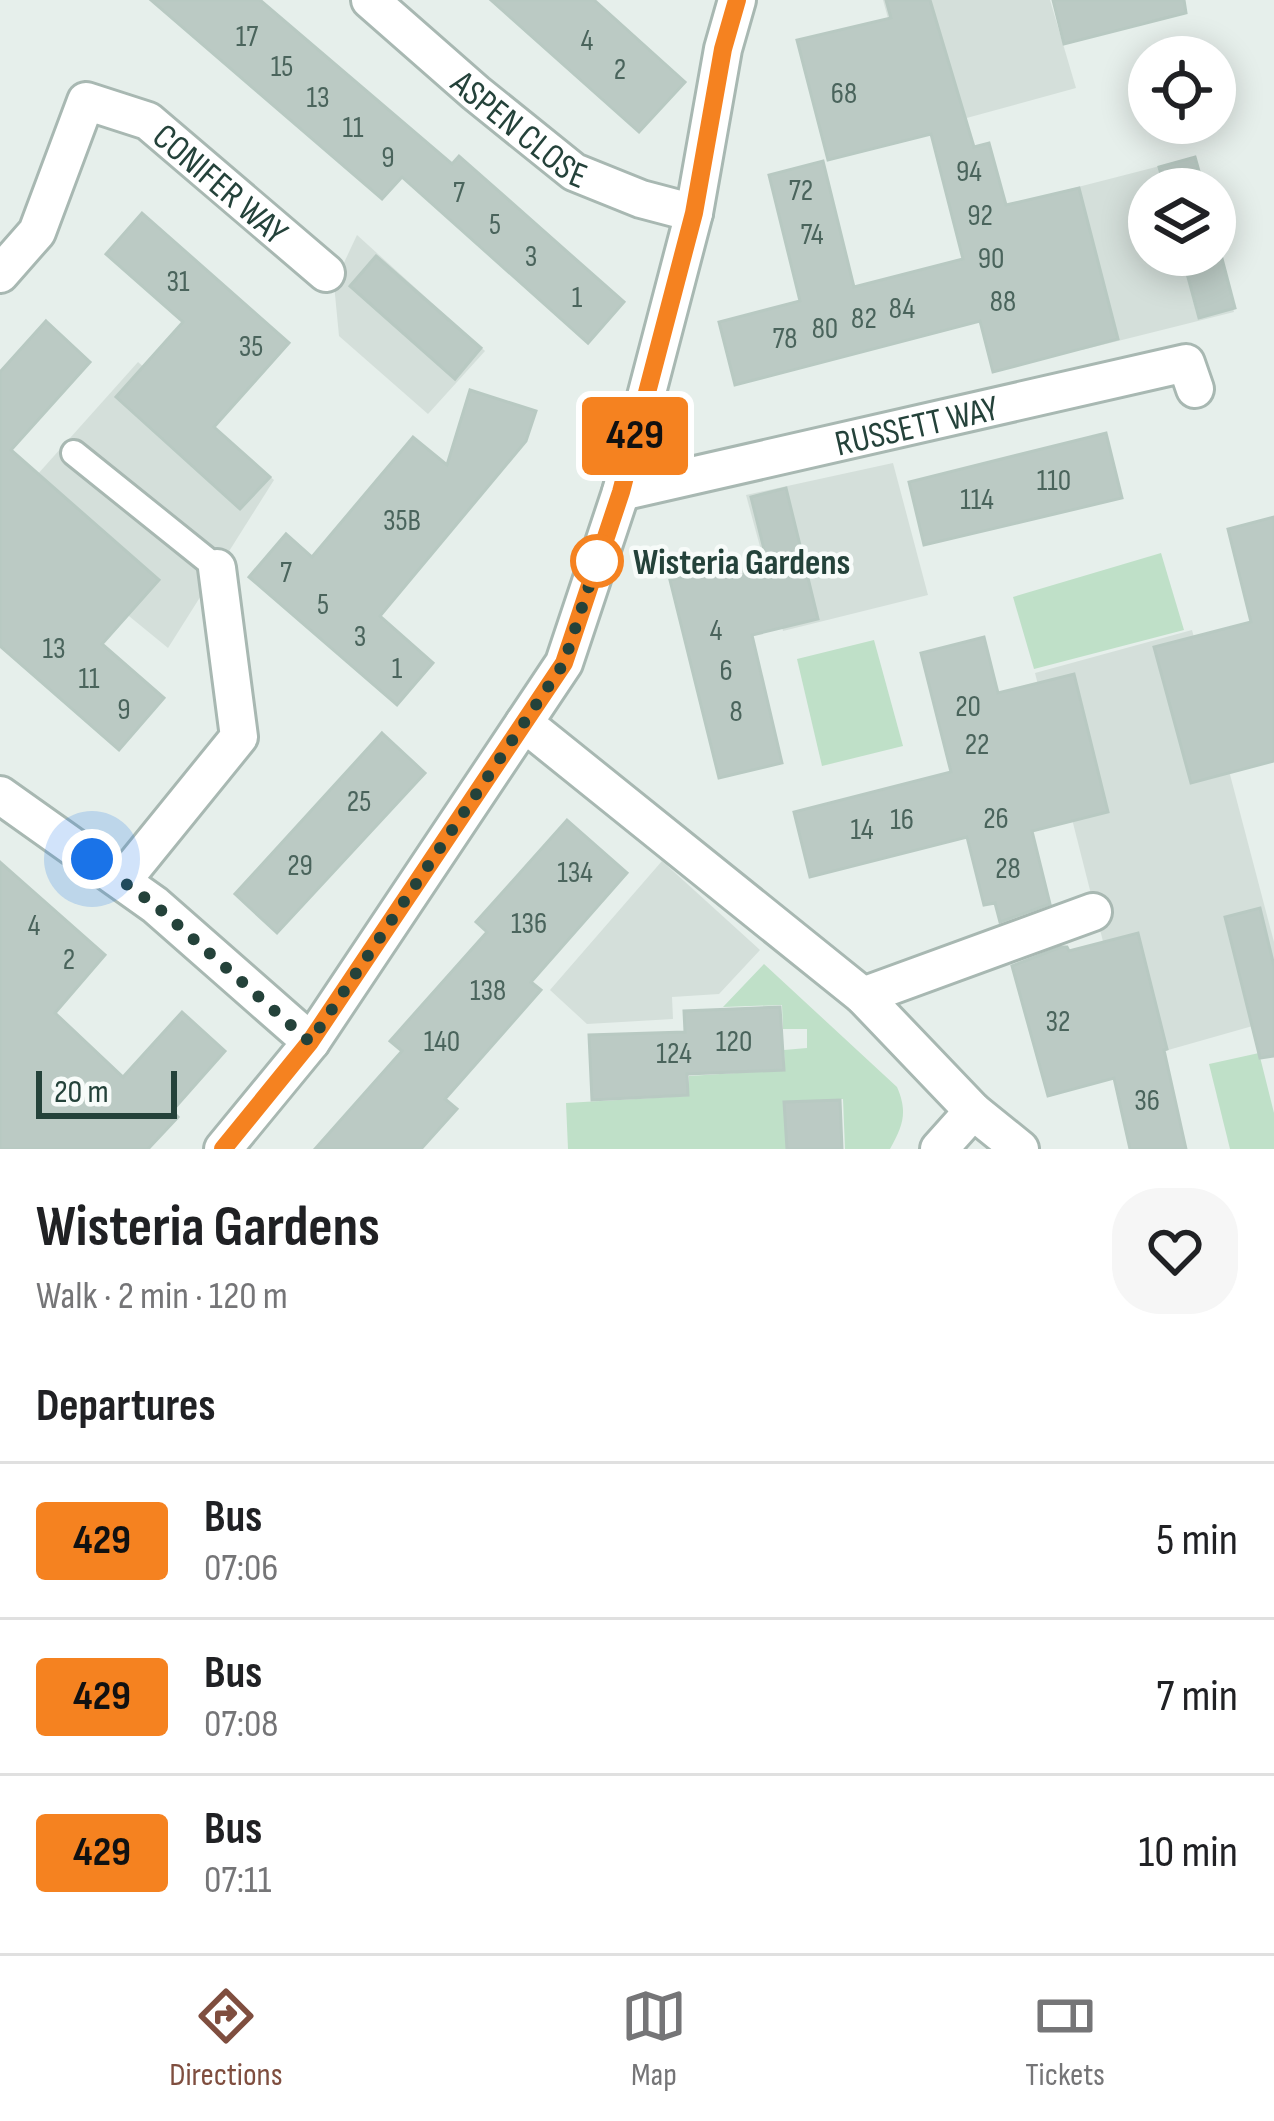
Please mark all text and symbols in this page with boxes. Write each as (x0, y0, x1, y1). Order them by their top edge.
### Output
house number: 17 (236, 19, 258, 55)
house number: 4 (581, 23, 593, 59)
map controls (1128, 36, 1236, 276)
button: locate (1128, 36, 1236, 144)
house number: 15 (271, 49, 293, 85)
house number: 2 (614, 52, 626, 88)
street label: ASPEN CLOSE (441, 62, 593, 199)
house number: 68 (831, 76, 857, 112)
house number: 13 (306, 80, 330, 116)
house number: 11 (343, 110, 364, 146)
street label: CONIFER WAY (143, 116, 296, 255)
house number: 9 (381, 140, 395, 176)
house number: 94 (956, 154, 982, 190)
button: layers (1128, 168, 1236, 276)
house number: 72 (789, 173, 813, 209)
house number: 7 (453, 175, 465, 211)
house number: 92 (967, 198, 993, 234)
house number: 5 (489, 207, 501, 243)
house number: 74 (801, 217, 823, 253)
house number: 3 (525, 239, 537, 275)
house number: 90 (978, 241, 1004, 277)
house number: 31 (166, 264, 190, 300)
house number: 1 (572, 280, 583, 316)
house number: 88 (990, 284, 1016, 320)
house number: 84 (889, 291, 915, 327)
house number: 82 (851, 301, 877, 337)
house number: 80 (812, 311, 838, 347)
house number: 78 (772, 321, 798, 357)
house number: 35 (239, 329, 263, 365)
street label: RUSSETT WAY (831, 388, 1003, 466)
line badge: 429 (566, 397, 704, 475)
text: 429 (606, 410, 664, 461)
house number: 110 (1037, 463, 1071, 499)
house number: 114 (960, 482, 994, 518)
house number: 35B (383, 503, 421, 539)
marker: Wisteria Gardens (572, 536, 622, 586)
place label: Wisteria Gardens (633, 542, 850, 585)
house number: 7 (280, 555, 292, 591)
house number: 5 (317, 587, 329, 623)
house number: 4 (710, 613, 722, 649)
house number: 3 (354, 619, 366, 655)
house number: 13 (42, 631, 66, 667)
house number: 1 (392, 651, 403, 687)
house number: 6 (719, 653, 733, 689)
house number: 11 (79, 661, 100, 697)
house number: 20 (955, 689, 981, 725)
house number: 9 (117, 692, 131, 728)
house number: 8 (729, 694, 743, 730)
house number: 22 (965, 727, 989, 763)
house number: 25 (347, 784, 371, 820)
house number: 26 (983, 801, 1009, 837)
house number: 16 (890, 802, 914, 838)
house number: 14 (850, 812, 874, 848)
your location (62, 829, 122, 889)
house number: 29 (287, 848, 313, 884)
house number: 28 (995, 851, 1021, 887)
house number: 134 (557, 855, 593, 891)
house number: 136 (511, 906, 547, 942)
house number: 4 (28, 908, 40, 944)
house number: 2 (63, 942, 75, 978)
house number: 138 (470, 973, 506, 1009)
house number: 32 (1046, 1004, 1070, 1040)
house number: 140 (424, 1024, 460, 1060)
house number: 120 (716, 1024, 752, 1060)
house number: 124 (656, 1036, 692, 1072)
scale bar (36, 1065, 177, 1118)
text: 20 m (54, 1072, 109, 1112)
house number: 36 (1134, 1083, 1160, 1119)
button: heart (1112, 1188, 1238, 1314)
text: Wisteria Gardens (36, 1194, 380, 1262)
text: Walk · 2 min · 120 m (36, 1273, 288, 1320)
text: Departures (36, 1379, 215, 1434)
text: Bus (204, 1490, 262, 1545)
text: 5 min (1156, 1513, 1238, 1568)
text: 429 (73, 1515, 131, 1566)
text: 07:06 (204, 1545, 278, 1592)
text: Bus (204, 1646, 262, 1701)
text: 7 min (1156, 1669, 1238, 1724)
text: 429 (73, 1671, 131, 1722)
text: 07:08 (204, 1701, 278, 1748)
text: Bus (204, 1802, 262, 1857)
text: 10 min (1139, 1825, 1238, 1880)
text: 429 (73, 1827, 131, 1878)
text: 07:11 (204, 1857, 271, 1904)
tab: Directions (169, 1983, 283, 2095)
tab: Map (621, 1983, 687, 2095)
tab: Tickets (1025, 1983, 1105, 2095)

